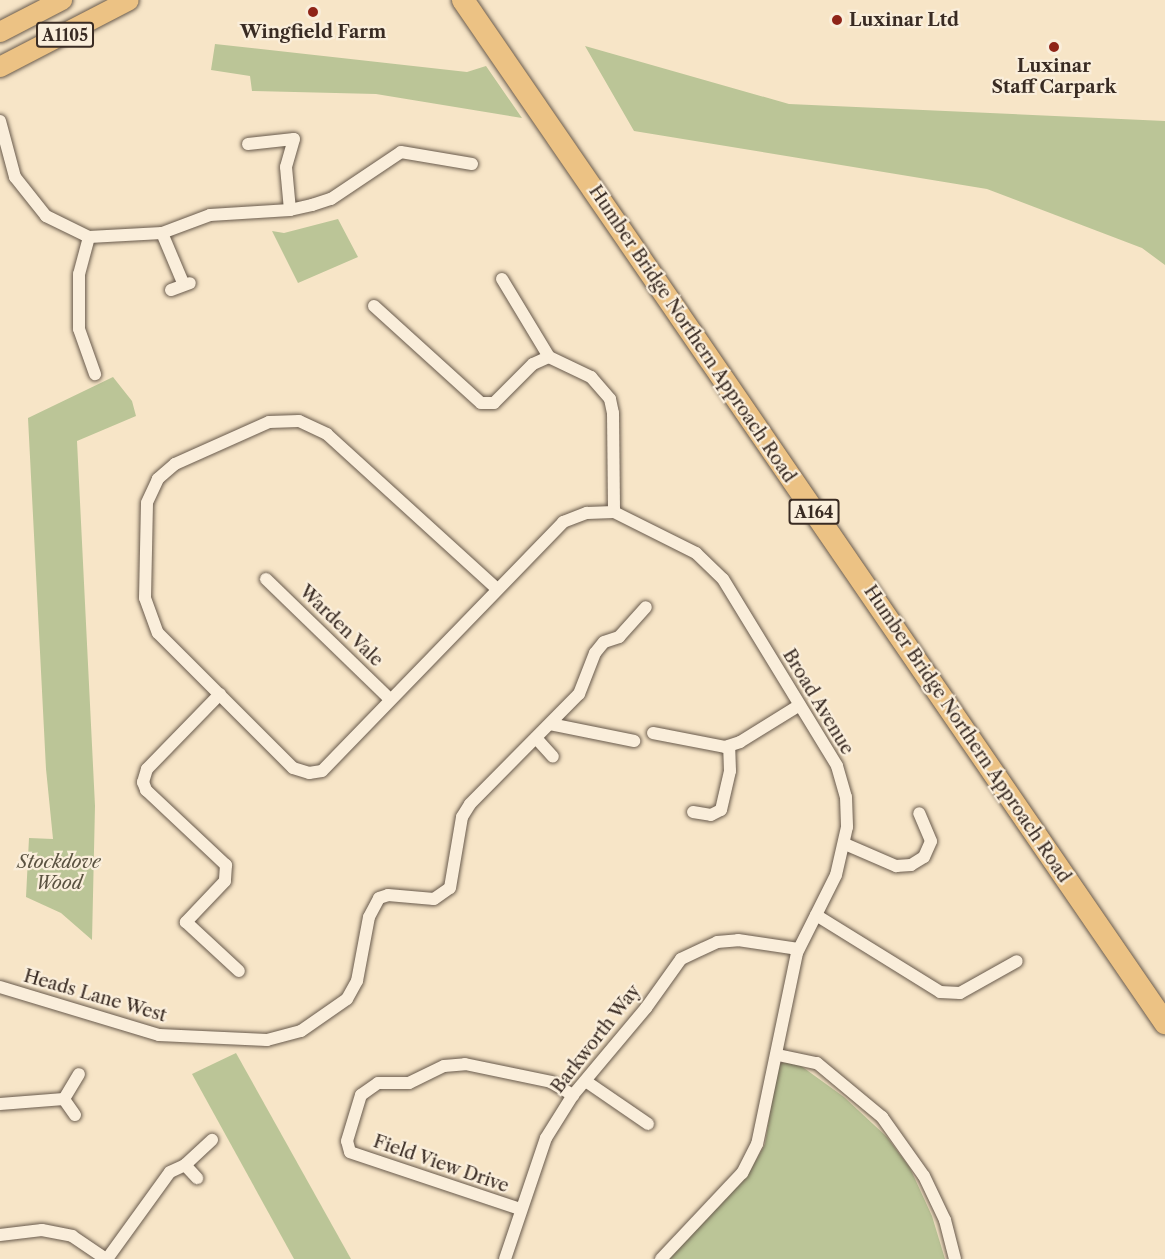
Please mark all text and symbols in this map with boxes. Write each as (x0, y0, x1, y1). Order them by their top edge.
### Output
marker: Wingfield Farm (306, 5, 320, 19)
place label: Luxinar Ltd (849, 9, 959, 31)
marker: Luxinar Ltd (830, 13, 844, 27)
place label: Wingfield Farm (240, 21, 386, 43)
road number: A1105 (35, 22, 95, 48)
marker: Luxinar Staff Carpark (1047, 40, 1061, 54)
place label: Luxinar Staff Carpark (992, 56, 1116, 98)
street label: Humber Bridge Northern Approach Road (584, 181, 800, 487)
road number: A164 (788, 499, 840, 525)
street label: Warden Vale (295, 581, 387, 671)
street label: Humber Bridge Northern Approach Road (859, 581, 1075, 887)
street label: Broad Avenue (778, 645, 858, 759)
park label: Stockdove Wood (17, 852, 101, 894)
street label: Heads Lane West (21, 965, 169, 1027)
street label: Barkworth Way (547, 980, 645, 1098)
street label: Field View Drive (370, 1131, 512, 1197)

